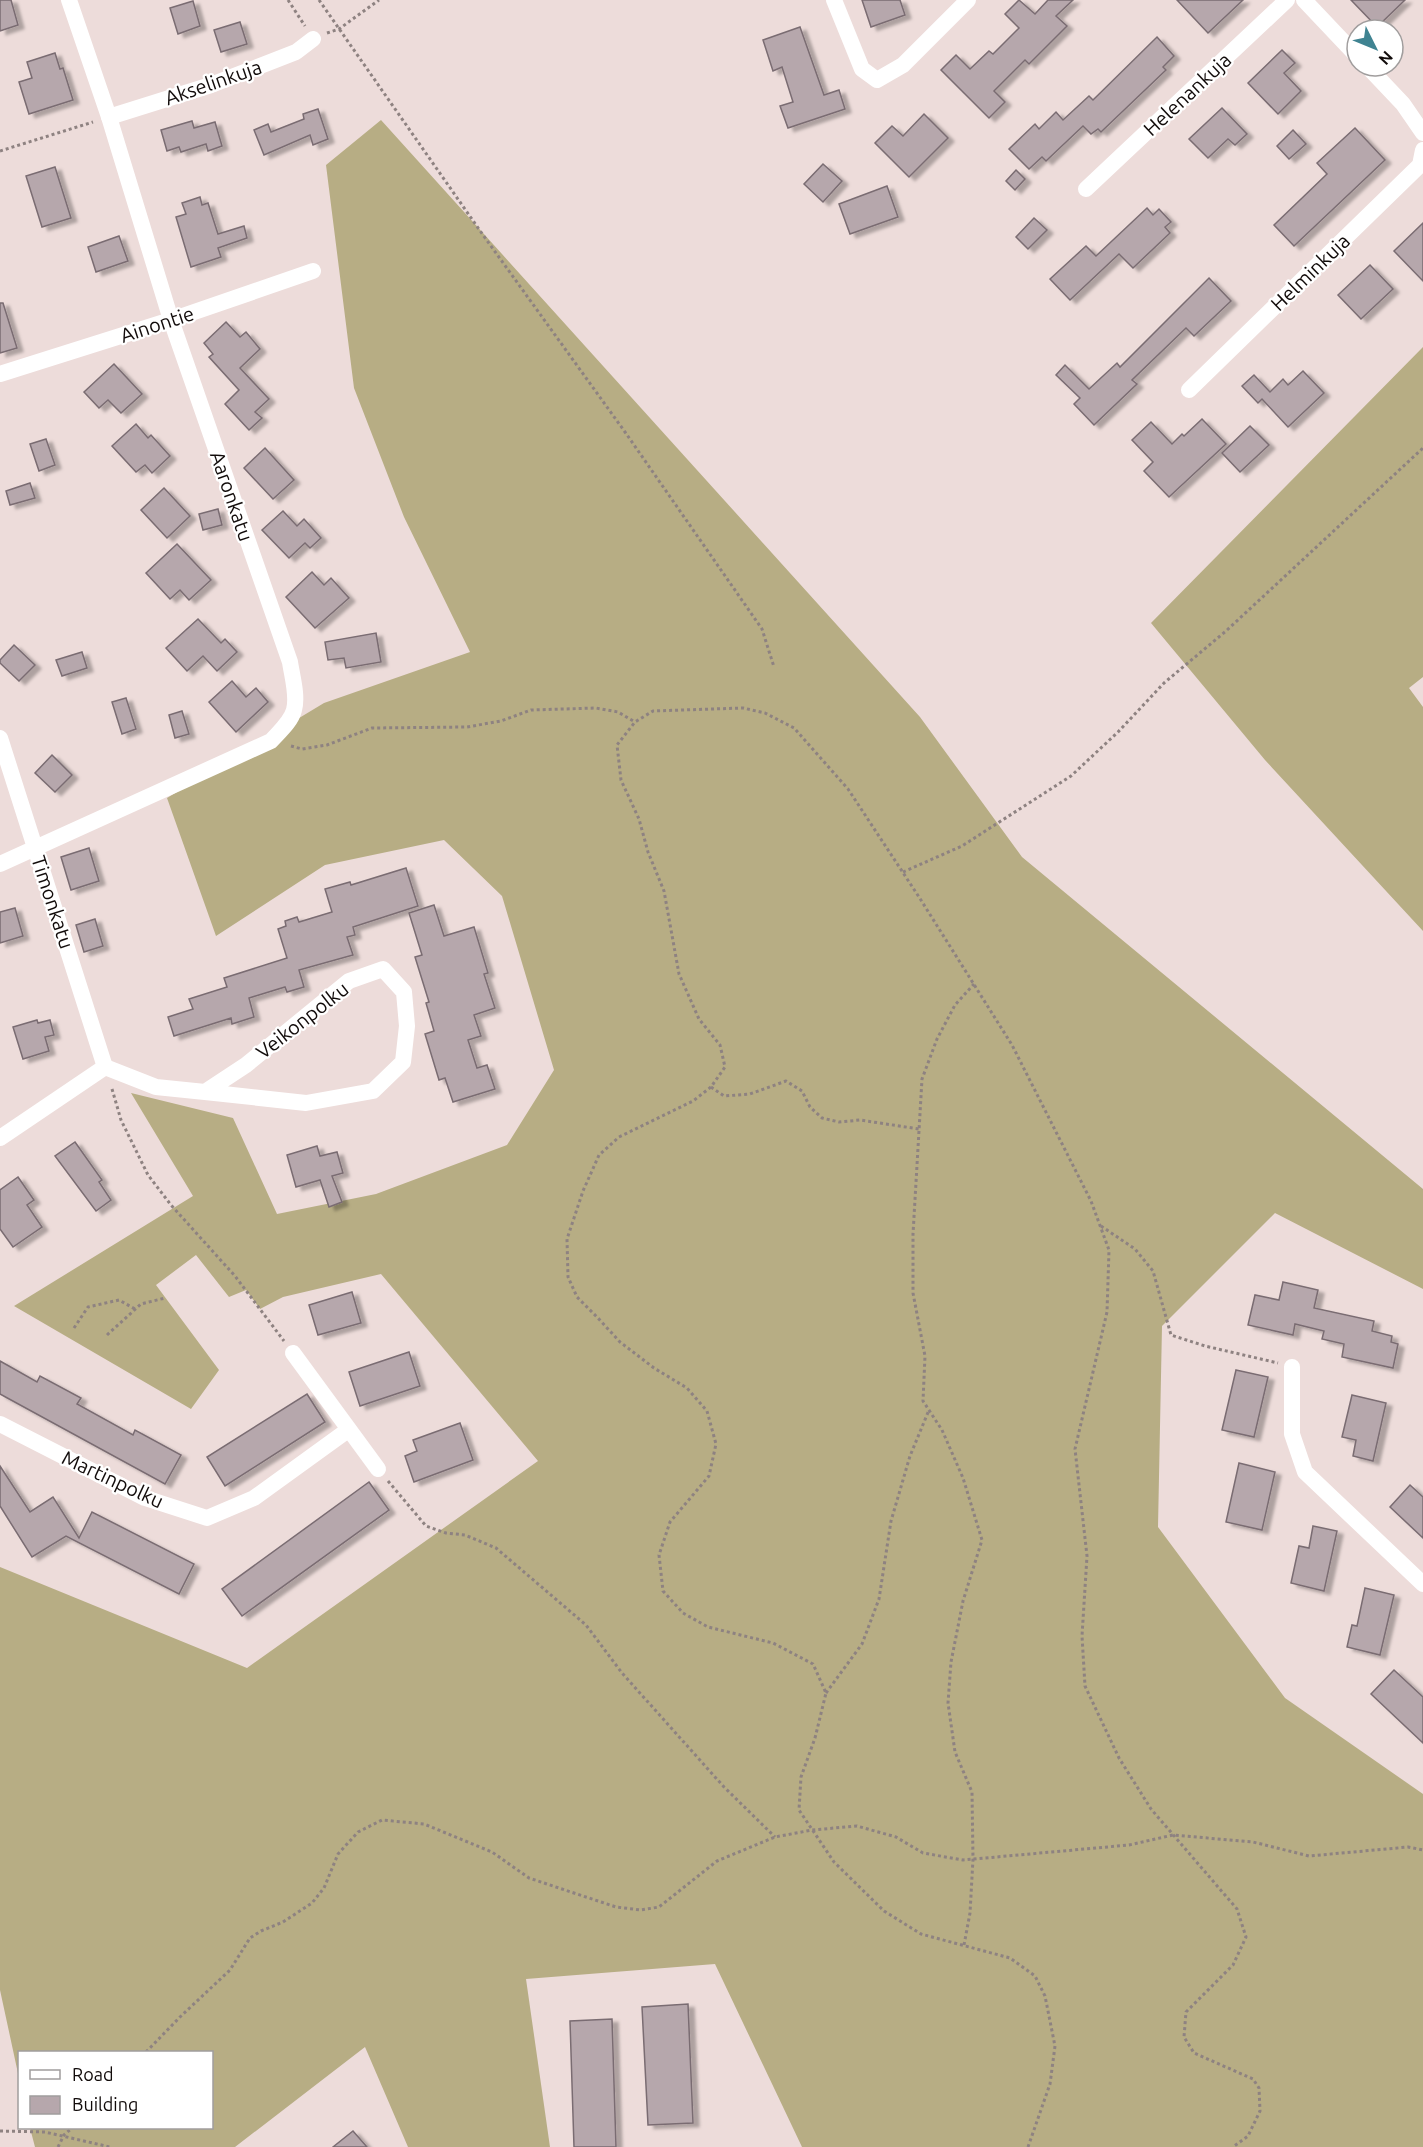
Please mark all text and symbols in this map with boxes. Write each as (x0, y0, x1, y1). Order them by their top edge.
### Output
north arrow (1345, 18, 1405, 78)
street label: Helenankuja (1139, 48, 1235, 140)
text: N (1375, 48, 1397, 69)
street label: Akselinkuja (162, 55, 264, 109)
street label: Helminkuja (1266, 229, 1354, 315)
street label: Ainontie (117, 301, 197, 347)
street label: Aaronkatu (206, 448, 258, 544)
street label: Timonkatu (27, 853, 79, 951)
street label: Veikonpolku (251, 977, 353, 1063)
street label: Martinpolku (59, 1445, 167, 1513)
legend (18, 2051, 213, 2129)
text: Road (72, 2064, 114, 2084)
text: Building (72, 2094, 138, 2114)

